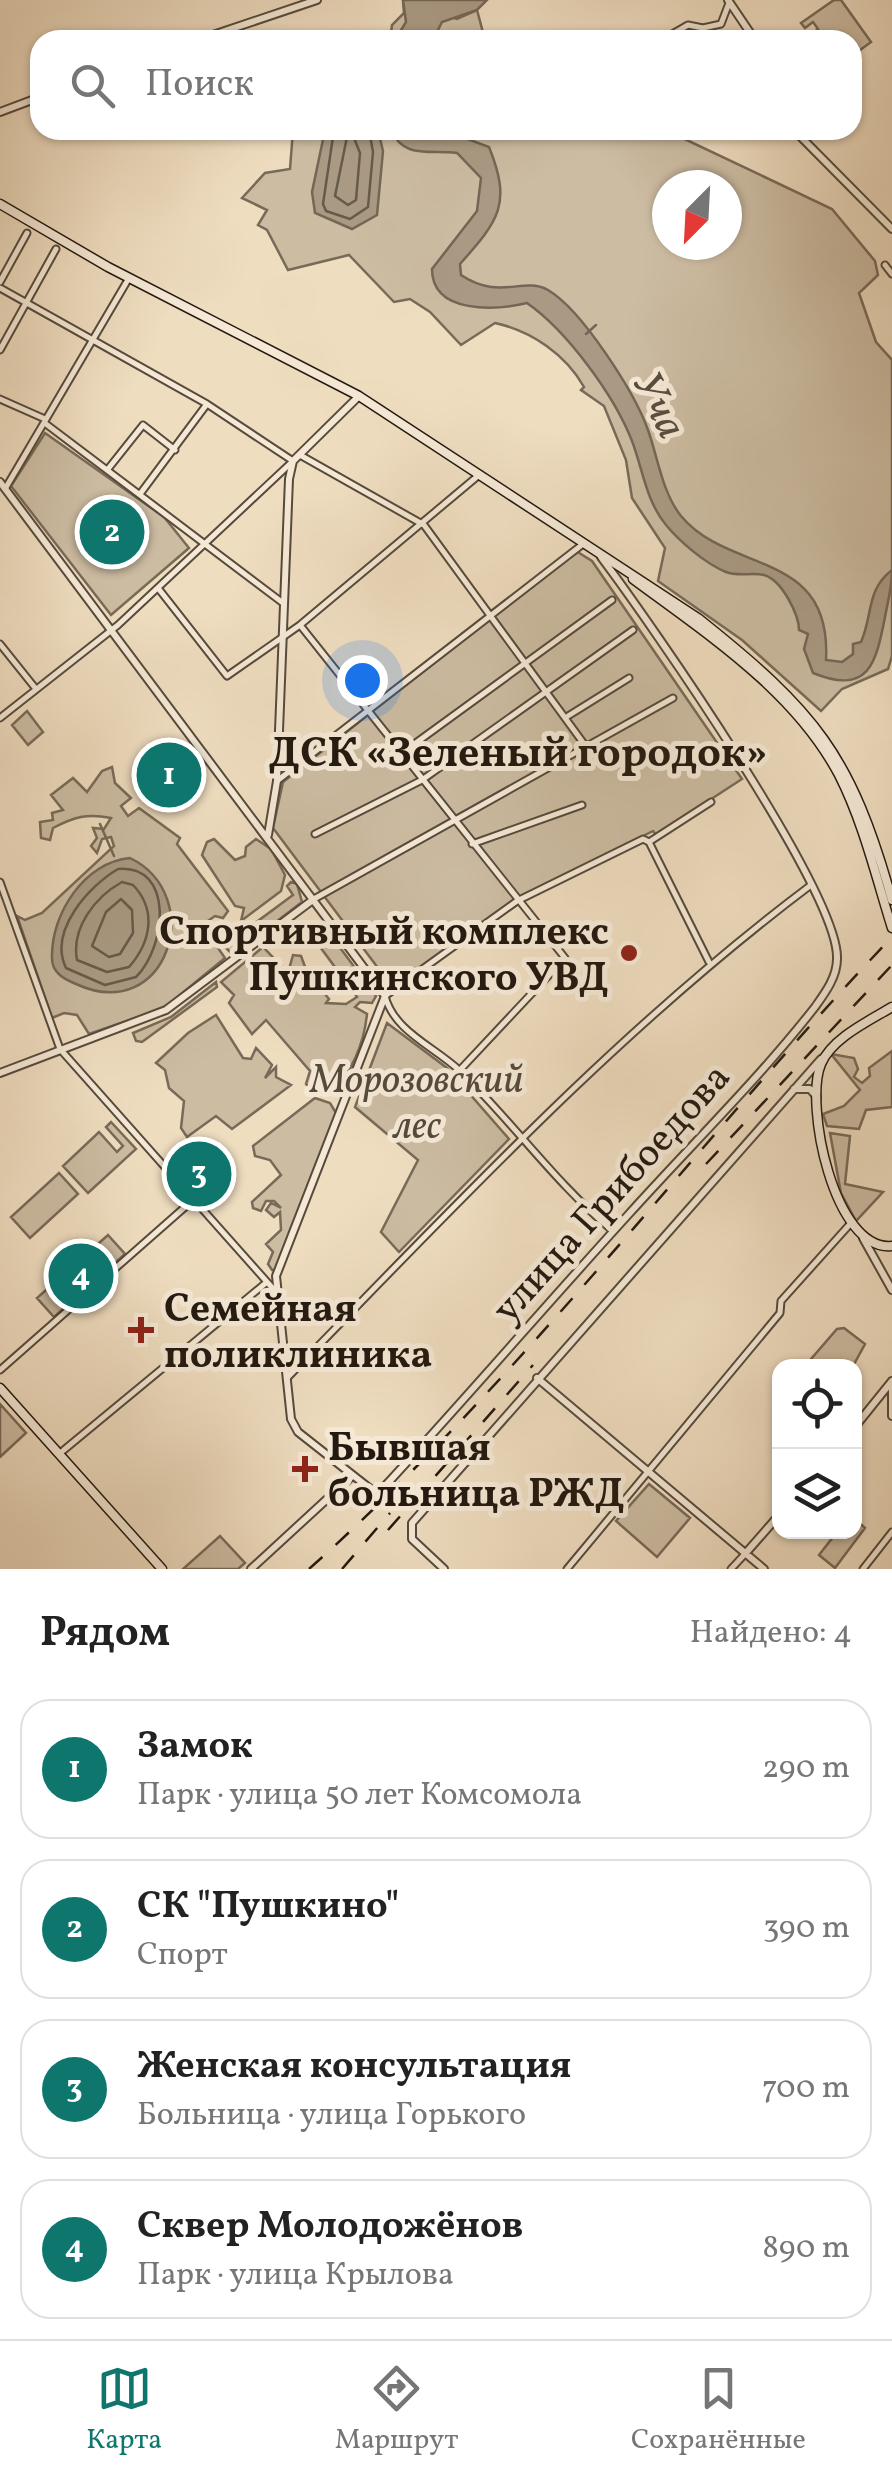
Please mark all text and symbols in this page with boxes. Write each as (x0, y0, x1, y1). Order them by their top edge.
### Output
search box (30, 30, 862, 140)
icon: search (65, 58, 120, 113)
text: Поиск (145, 59, 254, 112)
north arrow (652, 170, 742, 260)
water label: Уча (615, 362, 699, 450)
pin: 2 (80, 494, 144, 570)
your location (337, 655, 388, 706)
district label: ДСК «Зеленый городок» (269, 726, 767, 785)
pin: 1 (136, 738, 202, 812)
place label: Спортивный комплекс Пушкинского УВД (159, 906, 609, 1008)
marker: Спортивный комплекс Пушкинского УВД (618, 942, 640, 964)
street label: улица Грибоедова (481, 1052, 745, 1337)
park label: Морозовский лес (308, 1054, 524, 1156)
pin: 3 (166, 1136, 232, 1212)
pin: 4 (48, 1238, 114, 1314)
place label: Семейная поликлиника (164, 1283, 432, 1385)
marker: Семейная поликлиника (128, 1317, 154, 1343)
map controls (772, 1359, 862, 1539)
button: locate (772, 1359, 862, 1449)
place label: Бывшая больница РЖД (328, 1422, 625, 1524)
button: layers (772, 1449, 862, 1539)
marker: Бывшая больница РЖД (292, 1456, 318, 1482)
text: Рядом (40, 1605, 170, 1664)
text: Найдено: 4 (690, 1612, 852, 1656)
text: Замок (137, 1721, 253, 1774)
text: 1 (68, 1747, 81, 1791)
text: 290 m (762, 1747, 850, 1791)
text: Парк · улица 50 лет Комсомола (137, 1774, 582, 1818)
text: СК "Пушкино" (137, 1881, 399, 1934)
text: 2 (66, 1907, 83, 1951)
text: 390 m (763, 1907, 850, 1951)
text: Спорт (137, 1934, 228, 1978)
text: Женская консультация (137, 2041, 572, 2094)
text: 3 (66, 2067, 83, 2111)
text: 700 m (762, 2067, 850, 2111)
text: Больница · улица Горького (137, 2094, 526, 2138)
text: Сквер Молодожёнов (137, 2201, 523, 2254)
text: 4 (65, 2227, 84, 2271)
text: 890 m (763, 2227, 850, 2271)
text: Парк · улица Крылова (137, 2254, 454, 2298)
tab: Карта (86, 2361, 162, 2460)
tab: Маршрут (335, 2361, 458, 2460)
tab: Сохранённые (631, 2361, 806, 2460)

